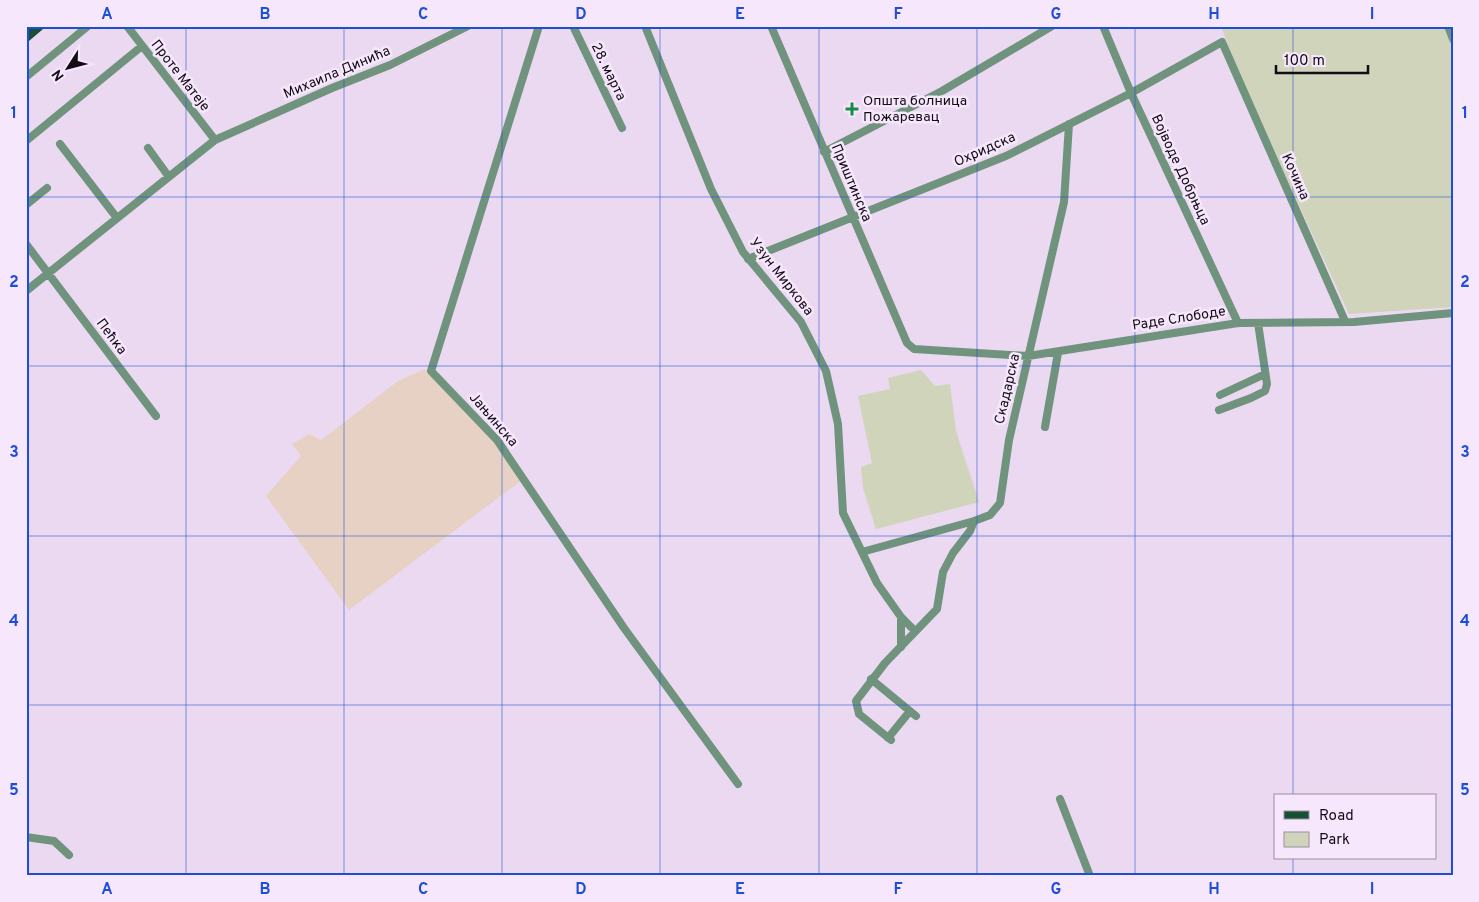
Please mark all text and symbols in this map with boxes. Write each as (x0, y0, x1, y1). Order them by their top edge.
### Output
text: A (101, 5, 113, 25)
text: B (259, 5, 271, 25)
text: C (418, 5, 428, 25)
text: D (575, 5, 587, 25)
text: E (735, 5, 745, 25)
text: F (893, 5, 903, 25)
text: G (1051, 5, 1061, 25)
text: H (1208, 5, 1220, 25)
text: I (1370, 5, 1374, 25)
street label: Проте Матеје (147, 37, 213, 115)
street label: 28. марта (587, 40, 629, 104)
north arrow (42, 42, 92, 92)
scale bar (1276, 42, 1369, 74)
street label: Михаила Динића (281, 43, 393, 103)
text: 100 m (1284, 52, 1325, 71)
text: N (49, 66, 69, 84)
place label: Општа болница Пожаревац (863, 93, 967, 126)
marker: Општа болница Пожаревац (845, 102, 859, 116)
text: 1 (11, 104, 17, 124)
text: 1 (1462, 104, 1468, 124)
street label: Војводе Добрњца (1147, 112, 1213, 228)
street label: Охридска (952, 129, 1018, 171)
street label: Приштинска (827, 142, 875, 224)
street label: Кочина (1277, 151, 1313, 203)
street label: Узун Миркова (745, 235, 817, 319)
text: 2 (9, 273, 19, 293)
text: 2 (1460, 273, 1470, 293)
street label: Раде Слободе (1131, 303, 1227, 335)
street label: Пећка (92, 316, 130, 358)
street label: Скадарска (992, 352, 1024, 426)
street label: Јањинска (465, 390, 521, 450)
text: 3 (9, 443, 19, 463)
text: 3 (1460, 443, 1470, 463)
text: 4 (9, 612, 19, 632)
text: 4 (1460, 612, 1470, 632)
text: 5 (9, 781, 19, 801)
text: 5 (1460, 781, 1470, 801)
legend (1274, 794, 1436, 860)
text: Road (1319, 807, 1354, 826)
text: Park (1319, 831, 1350, 850)
text: A (101, 880, 113, 900)
text: B (259, 880, 271, 900)
text: C (418, 880, 428, 900)
text: D (575, 880, 587, 900)
text: E (735, 880, 745, 900)
text: F (893, 880, 903, 900)
text: G (1051, 880, 1061, 900)
text: H (1208, 880, 1220, 900)
text: I (1370, 880, 1374, 900)

